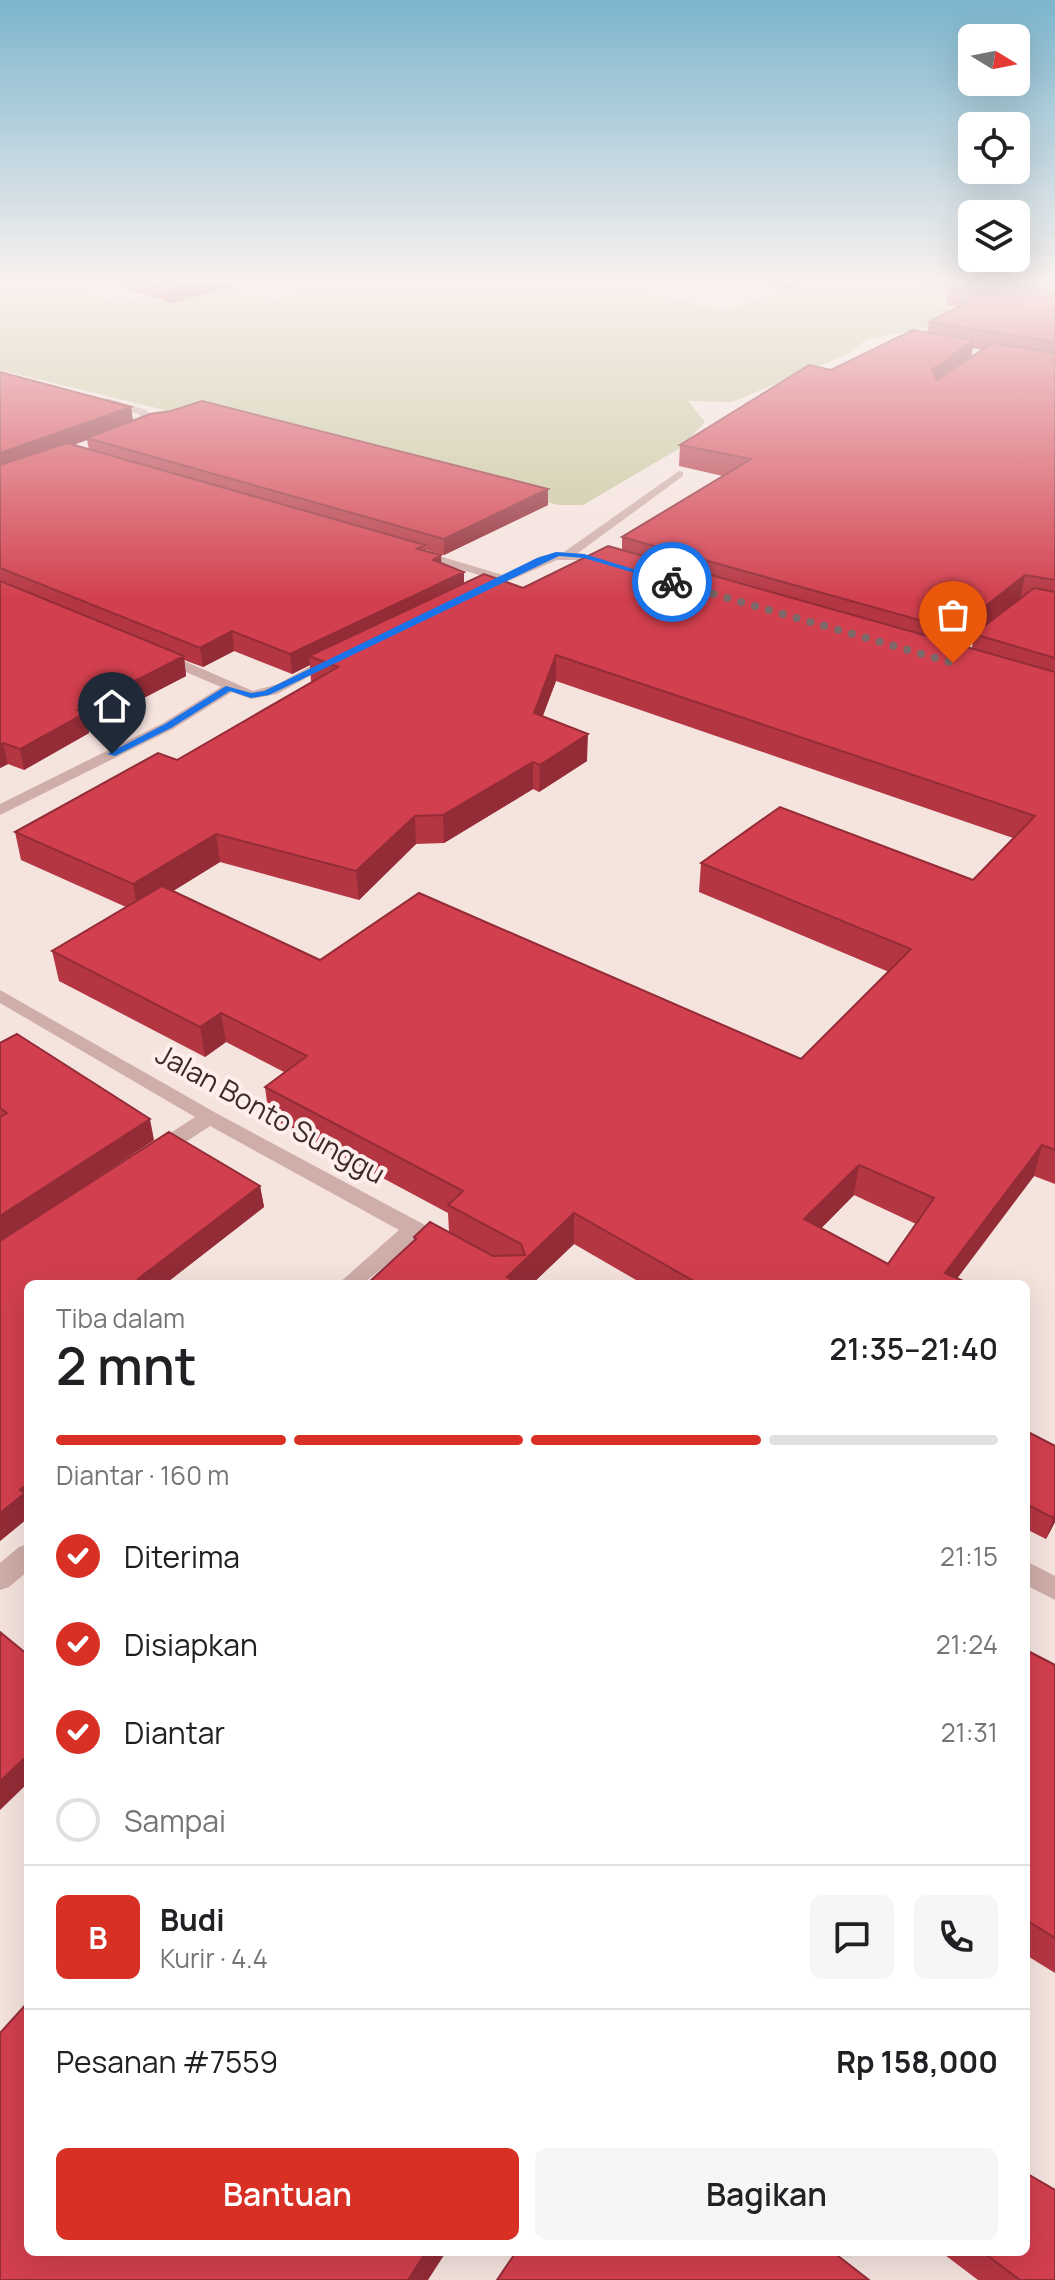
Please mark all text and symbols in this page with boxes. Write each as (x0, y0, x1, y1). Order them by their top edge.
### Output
north arrow (958, 24, 1030, 96)
map controls (958, 24, 1030, 272)
button: locate (958, 112, 1030, 184)
button: layers (958, 200, 1030, 272)
courier (632, 542, 712, 622)
icon: bike (650, 560, 694, 604)
pin (919, 581, 987, 663)
icon: bag (931, 593, 975, 637)
pin (78, 672, 146, 754)
icon: home (90, 684, 134, 728)
street label: Jalan Bonto Sunggu (150, 1034, 392, 1192)
text: Tiba dalam (56, 1300, 185, 1336)
text: 21:35–21:40 (830, 1328, 998, 1369)
text: 2 mnt (56, 1330, 197, 1401)
text: Diantar · 160 m (56, 1457, 229, 1493)
icon: check (56, 1534, 100, 1578)
text: Diterima (124, 1536, 240, 1577)
text: 21:15 (940, 1538, 998, 1574)
icon: check (56, 1622, 100, 1666)
text: Disiapkan (124, 1624, 258, 1665)
text: 21:24 (936, 1626, 998, 1662)
icon: check (56, 1710, 100, 1754)
text: Diantar (124, 1712, 225, 1753)
text: 21:31 (941, 1714, 998, 1750)
text: Sampai (124, 1800, 226, 1841)
button: chat (810, 1895, 894, 1979)
button: phone (914, 1895, 998, 1979)
text: Budi (160, 1899, 225, 1940)
text: B (89, 1917, 107, 1958)
text: Kurir · 4.4 (160, 1940, 268, 1976)
text: Pesanan #7559 (56, 2041, 278, 2082)
text: Rp 158,000 (836, 2041, 998, 2082)
button: Bantuan (56, 2148, 519, 2240)
button: Bagikan (535, 2148, 998, 2240)

